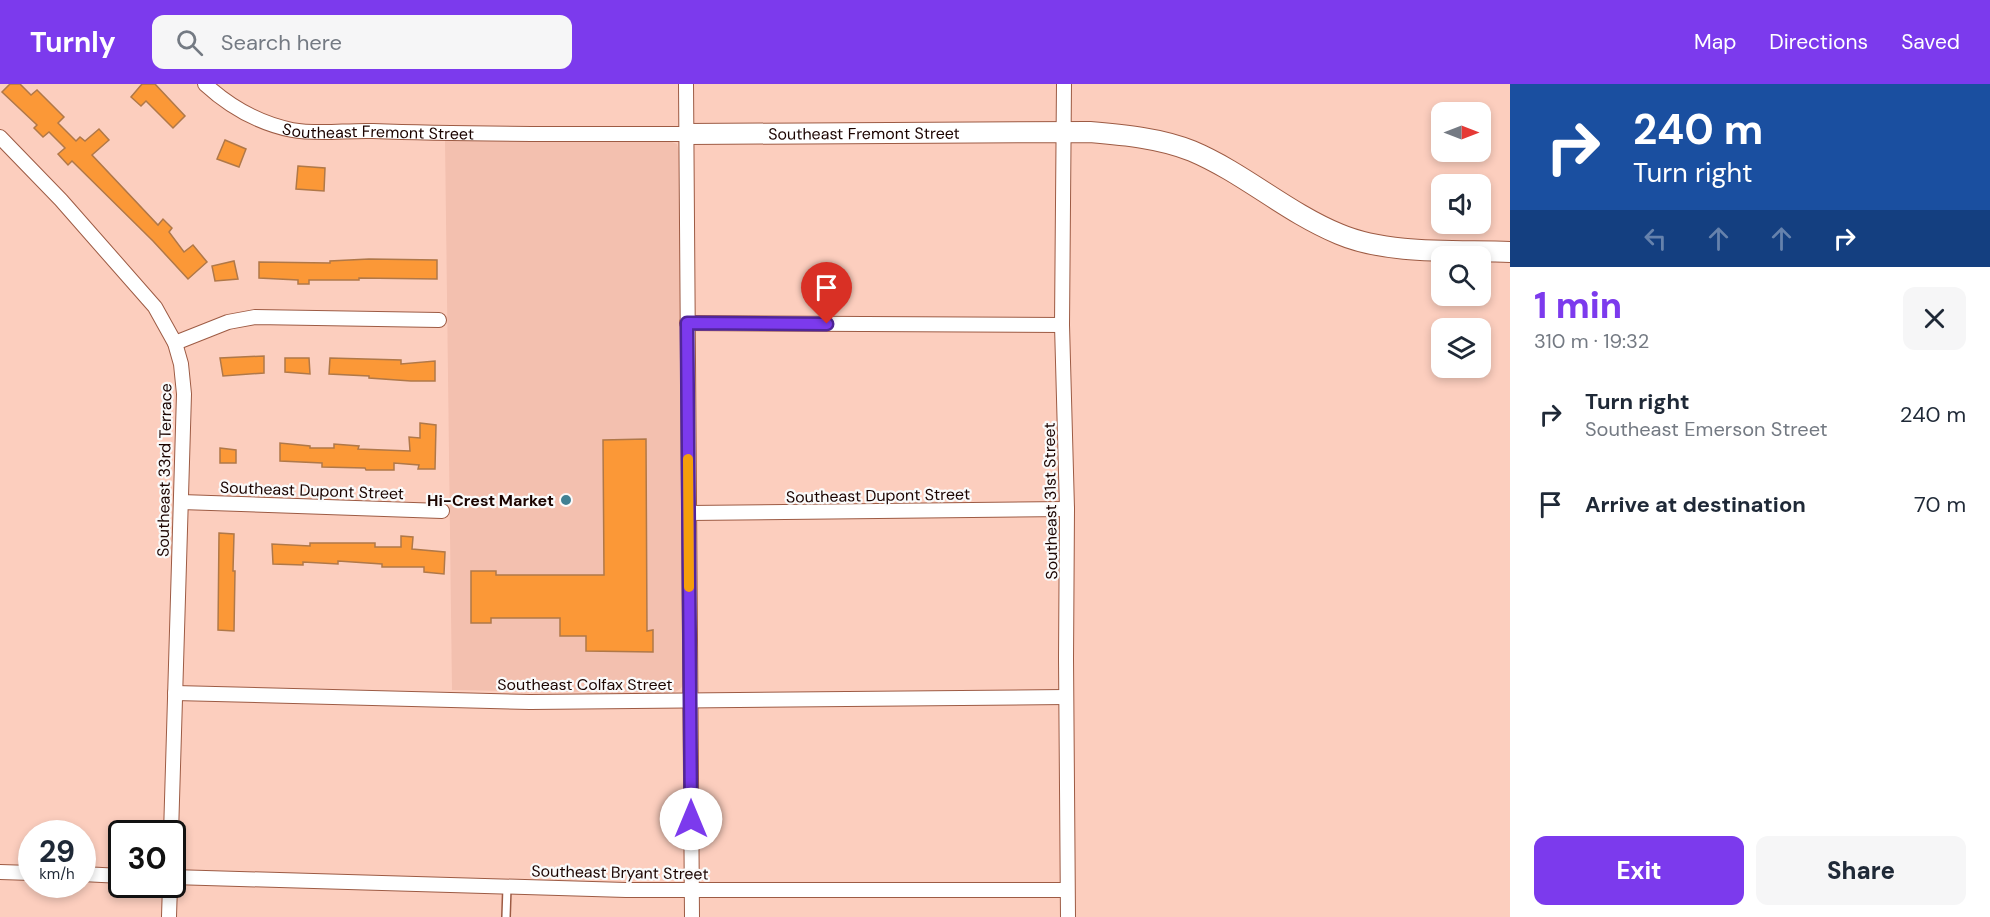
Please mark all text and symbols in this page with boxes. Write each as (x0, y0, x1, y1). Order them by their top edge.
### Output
search box (152, 15, 572, 69)
text: Turnly (30, 24, 116, 61)
icon: search (173, 26, 206, 59)
text: Search here (221, 28, 342, 57)
text: Map (1694, 28, 1736, 56)
text: Directions (1769, 28, 1868, 56)
text: Saved (1901, 28, 1960, 56)
north arrow (1431, 102, 1491, 162)
map controls (1431, 102, 1491, 378)
text: 240 m (1633, 102, 1763, 157)
icon: right (1534, 108, 1612, 186)
street label: Southeast Fremont Street (280, 118, 474, 145)
street label: Southeast Fremont Street (768, 123, 960, 145)
text: Turn right (1633, 155, 1753, 190)
button: sound (1431, 174, 1491, 234)
icon: left (1639, 222, 1672, 255)
icon: ahead (1702, 222, 1735, 255)
icon: ahead (1765, 222, 1798, 255)
icon: right (1828, 222, 1861, 255)
button: search (1431, 246, 1491, 306)
pin (801, 262, 852, 324)
icon: arrive (810, 271, 843, 304)
text: 1 min (1534, 282, 1622, 329)
button: close (1903, 287, 1966, 350)
button: layers (1431, 318, 1491, 378)
text: 310 m · 19:32 (1534, 328, 1649, 354)
street label: Southeast 33rd Terrace (152, 383, 177, 557)
text: Turn right (1585, 387, 1690, 416)
icon: right (1534, 398, 1567, 431)
text: 240 m (1900, 400, 1966, 429)
text: Southeast Emerson Street (1585, 416, 1828, 442)
street label: Southeast 31st Street (1039, 422, 1062, 580)
street label: Southeast Dupont Street (220, 477, 404, 504)
street label: Southeast Dupont Street (786, 483, 970, 508)
icon: arrive (1534, 488, 1567, 521)
place label: Hi-Crest Market (427, 490, 554, 511)
text: Arrive at destination (1585, 490, 1806, 519)
text: 70 m (1914, 490, 1966, 519)
marker: Hi-Crest Market (559, 493, 573, 507)
street label: Southeast Colfax Street (497, 674, 673, 695)
position arrow (659, 787, 723, 851)
speed limit sign: 30 (108, 820, 186, 898)
text: 29 (39, 832, 75, 871)
button: Exit (1534, 836, 1744, 905)
button: Share (1756, 836, 1966, 905)
street label: Southeast Bryant Street (531, 860, 709, 885)
text: km/h (39, 864, 75, 884)

